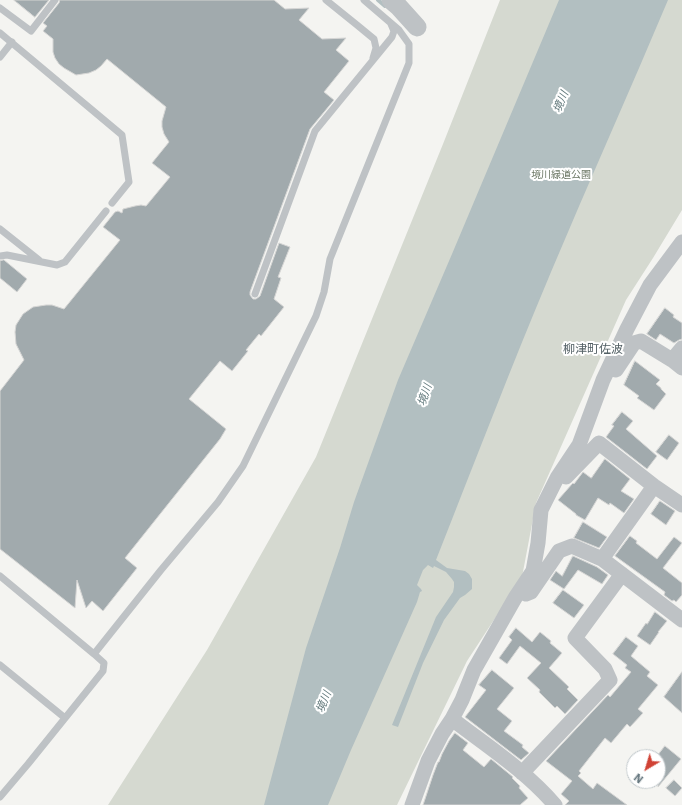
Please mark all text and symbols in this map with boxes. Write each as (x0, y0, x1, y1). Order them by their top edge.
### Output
water label: 境川 (551, 89, 571, 115)
park label: 境川緑道公園 (531, 169, 591, 181)
district label: 柳津町佐波 (563, 342, 623, 356)
water label: 境川 (415, 382, 435, 408)
water label: 境川 (314, 689, 334, 715)
north arrow (626, 749, 666, 789)
text: N (632, 770, 646, 786)

